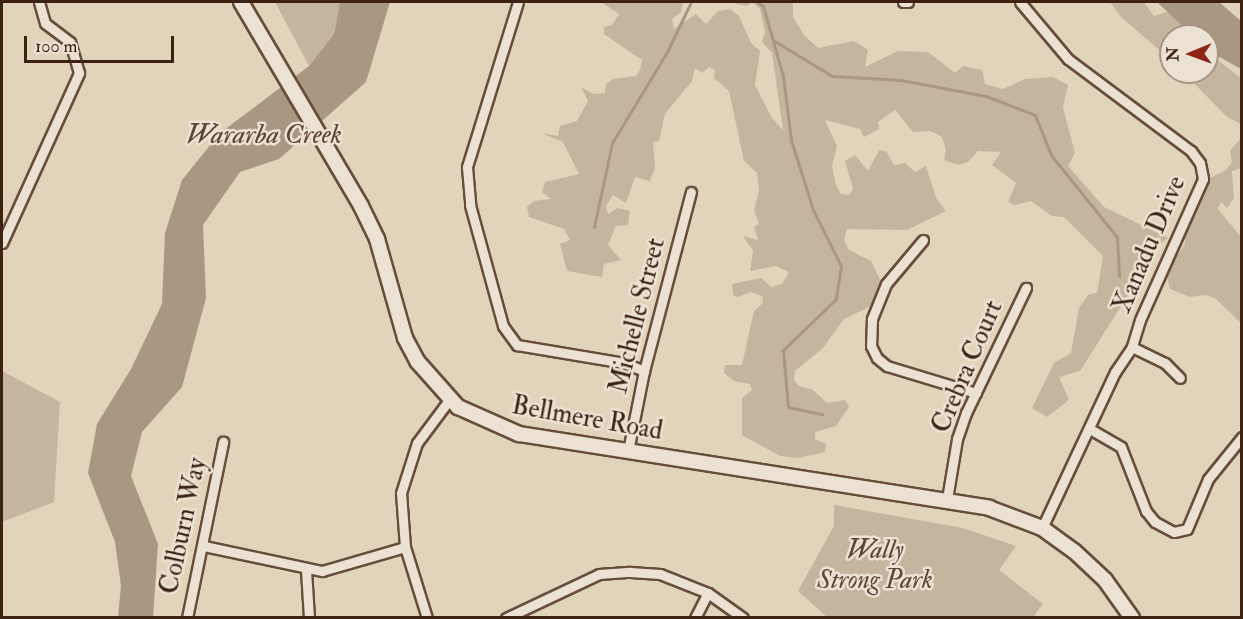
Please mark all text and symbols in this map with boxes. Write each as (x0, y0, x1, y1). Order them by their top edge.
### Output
scale bar (27, 24, 177, 62)
north arrow (1159, 24, 1219, 84)
text: 100 m (35, 35, 78, 58)
text: N (1163, 47, 1183, 62)
water label: Wararba Creek (186, 119, 342, 151)
street label: Xanadu Drive (1107, 172, 1193, 318)
street label: Michelle Street (604, 235, 672, 397)
street label: Crebra Court (926, 296, 1010, 438)
street label: Bellmere Road (509, 390, 665, 448)
street label: Colburn Way (154, 455, 214, 597)
park label: Wally Strong Park (817, 535, 933, 596)

